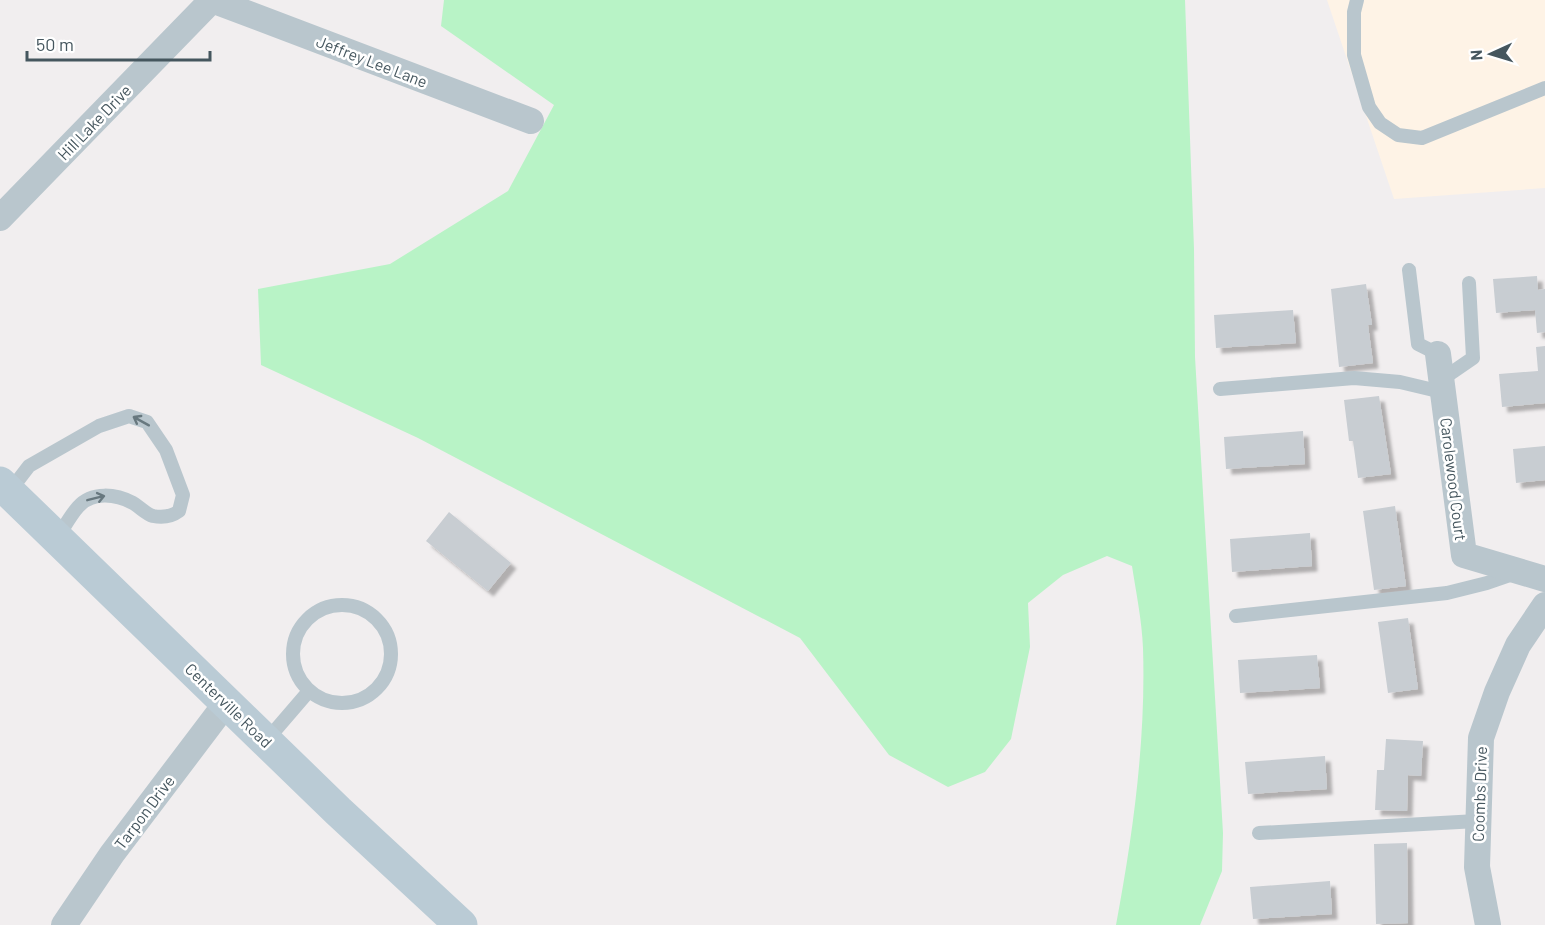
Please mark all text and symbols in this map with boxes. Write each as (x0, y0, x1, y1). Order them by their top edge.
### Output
scale bar (27, 24, 210, 62)
north arrow (1461, 24, 1521, 84)
street label: Jeffrey Lee Lane (314, 31, 430, 91)
text: 50 m (36, 33, 74, 55)
text: N (1466, 49, 1485, 61)
street label: Hill Lake Drive (53, 80, 135, 164)
one-way arrow (132, 415, 149, 427)
street label: Carolewood Court (1437, 416, 1471, 542)
one-way arrow (86, 492, 105, 504)
street label: Centerville Road (182, 659, 276, 751)
street label: Coombs Drive (1468, 746, 1490, 842)
street label: Tarpon Drive (110, 771, 178, 853)

